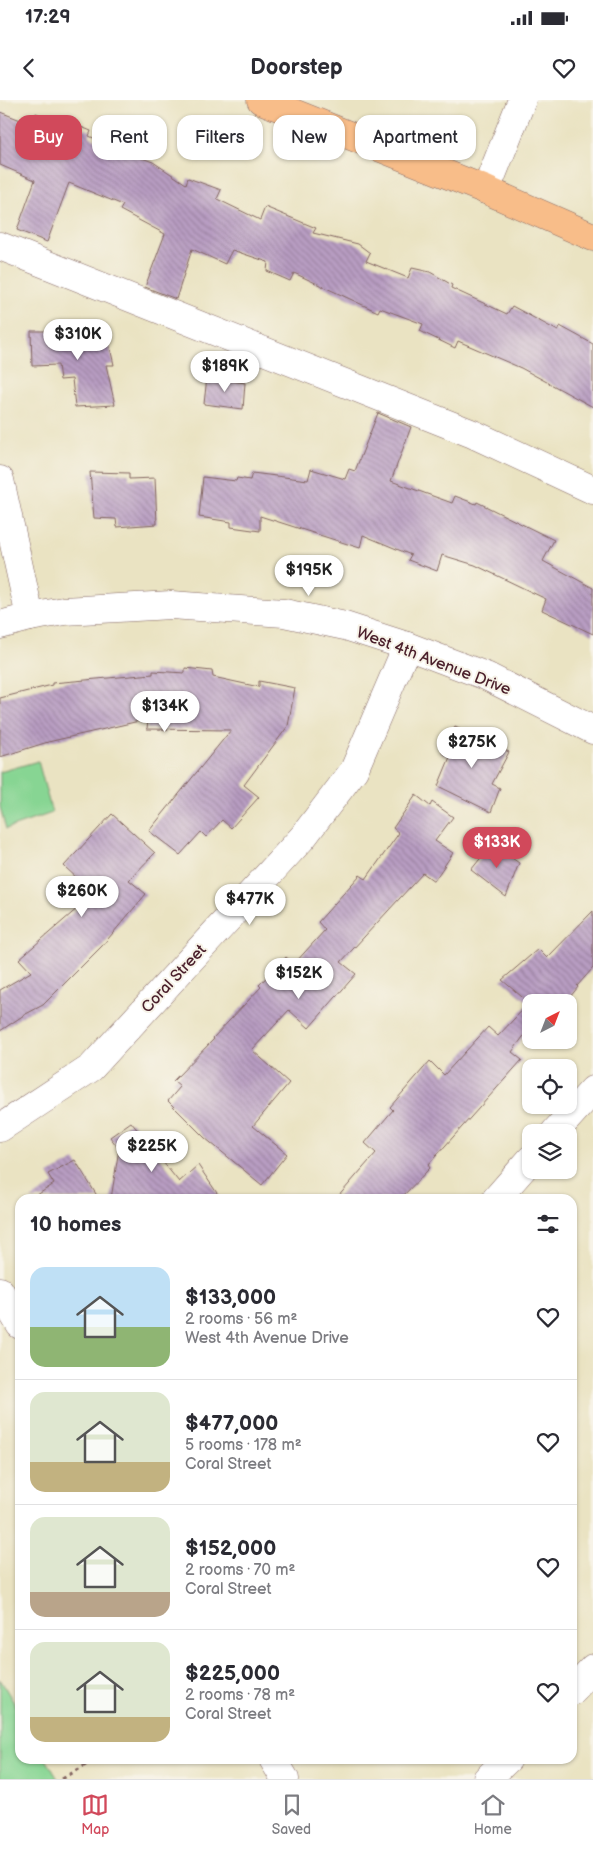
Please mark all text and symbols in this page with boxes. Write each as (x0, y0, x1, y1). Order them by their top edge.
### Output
text: 17:29 (25, 6, 71, 29)
icon: back (15, 54, 43, 82)
text: Doorstep (250, 54, 343, 81)
icon: heart (550, 54, 578, 82)
chip: Buy (15, 115, 82, 160)
chip: Rent (92, 115, 167, 160)
chip: Filters (177, 115, 263, 160)
chip: New (273, 115, 345, 160)
chip: Apartment (355, 115, 476, 160)
pin: $310K (43, 318, 113, 361)
text: $310K (54, 325, 102, 344)
pin: $189K (190, 350, 260, 393)
text: $189K (201, 357, 249, 376)
pin: $195K (274, 554, 344, 597)
text: $195K (286, 561, 332, 580)
street label: West 4th Avenue Drive (354, 623, 514, 700)
pin: $134K (130, 690, 200, 733)
text: $134K (142, 697, 188, 716)
pin: $275K (437, 726, 507, 769)
text: $275K (448, 733, 496, 752)
pin: $133K (462, 826, 532, 869)
text: $133K (474, 833, 520, 852)
pin: $260K (47, 876, 117, 918)
text: $260K (57, 882, 107, 901)
pin: $477K (215, 884, 285, 926)
text: $477K (226, 890, 274, 909)
street label: Coral Street (138, 941, 211, 1017)
pin: $152K (264, 958, 334, 1000)
text: $152K (276, 964, 322, 983)
north arrow (522, 994, 578, 1049)
map controls (522, 994, 577, 1179)
button: locate (522, 1059, 577, 1114)
button: layers (522, 1124, 577, 1179)
pin: $225K (117, 1130, 187, 1173)
text: $225K (127, 1137, 177, 1156)
icon: filters (534, 1210, 562, 1238)
text: 10 homes (30, 1212, 121, 1237)
text: $133,000 (185, 1285, 276, 1310)
icon: home (70, 1287, 130, 1347)
icon: heart (534, 1303, 562, 1331)
text: 2 rooms · 56 m² (185, 1310, 297, 1329)
text: West 4th Avenue Drive (185, 1329, 349, 1348)
text: $477,000 (185, 1411, 278, 1436)
icon: home (70, 1412, 130, 1472)
icon: heart (534, 1428, 562, 1456)
text: 5 rooms · 178 m² (185, 1436, 302, 1455)
text: Coral Street (185, 1455, 271, 1474)
text: $152,000 (185, 1536, 276, 1561)
icon: home (70, 1537, 130, 1597)
icon: heart (534, 1553, 562, 1581)
text: 2 rooms · 70 m² (185, 1561, 295, 1580)
text: Coral Street (185, 1580, 271, 1599)
text: $225,000 (185, 1661, 280, 1686)
icon: home (70, 1662, 130, 1722)
icon: heart (534, 1678, 562, 1706)
text: 2 rooms · 78 m² (185, 1686, 295, 1705)
text: Coral Street (185, 1705, 271, 1724)
tab: Map (81, 1791, 109, 1838)
tab: Saved (272, 1791, 311, 1838)
tab: Home (474, 1791, 512, 1838)

